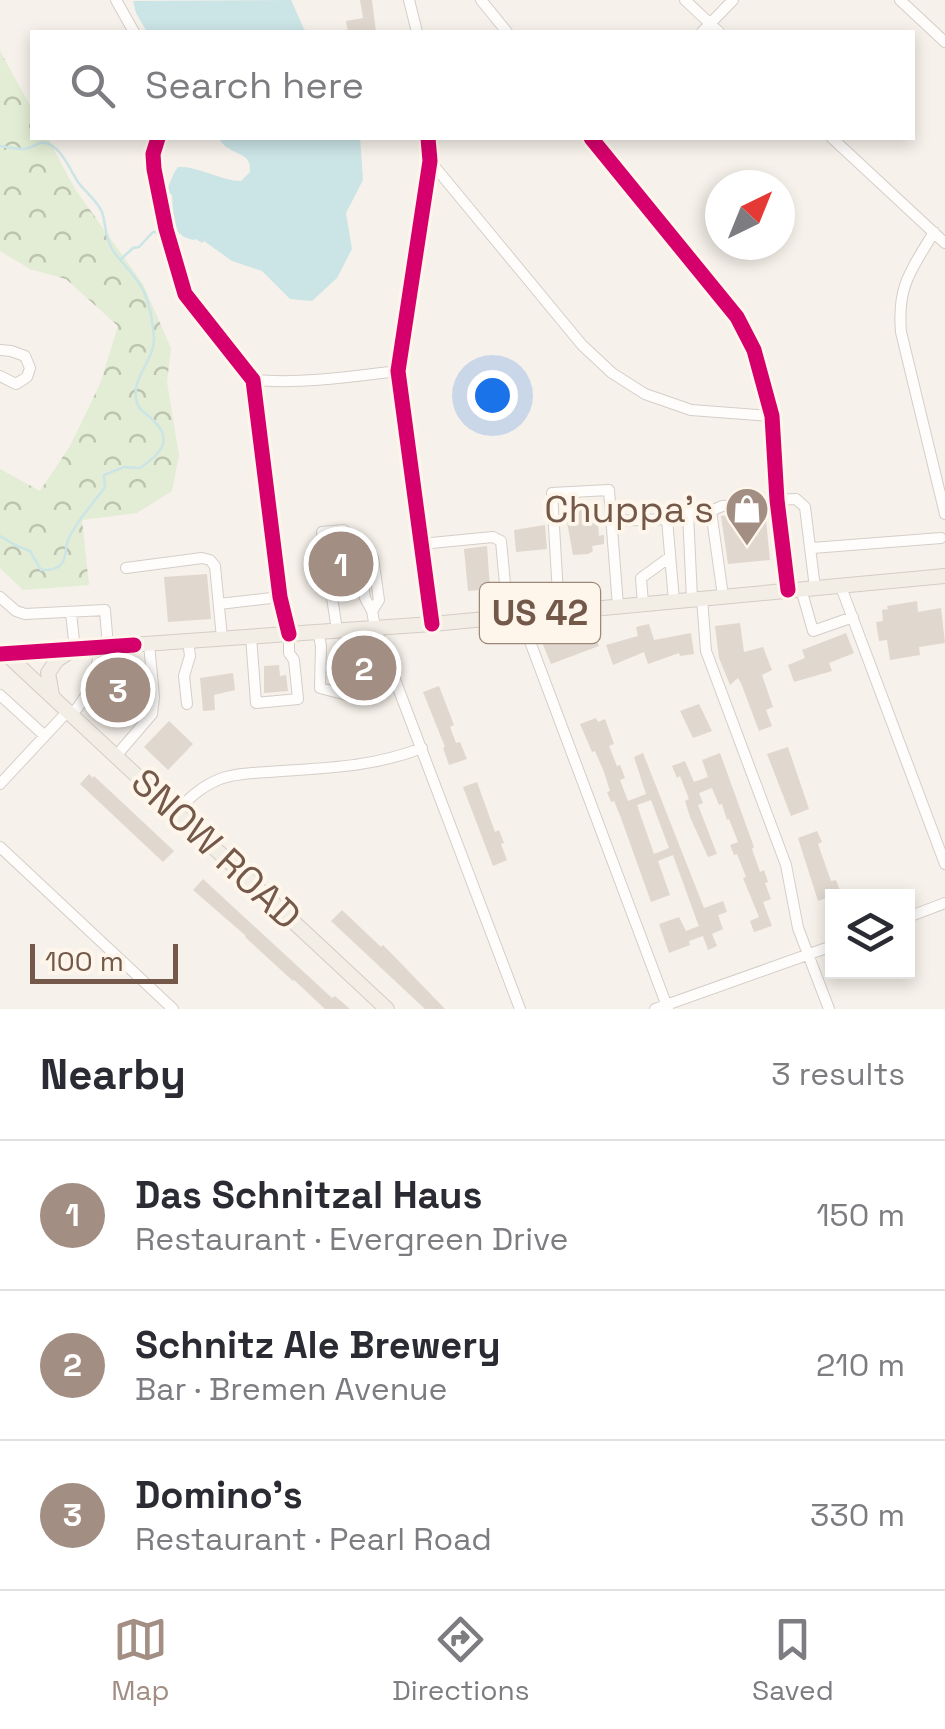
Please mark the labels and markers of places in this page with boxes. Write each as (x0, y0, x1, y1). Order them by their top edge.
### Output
place label: Chuppa's (544, 485, 714, 533)
shop icon: Chuppa's (724, 486, 770, 547)
pin: 1 (308, 526, 374, 602)
pin: 2 (332, 630, 396, 706)
pin: 3 (86, 652, 150, 728)

